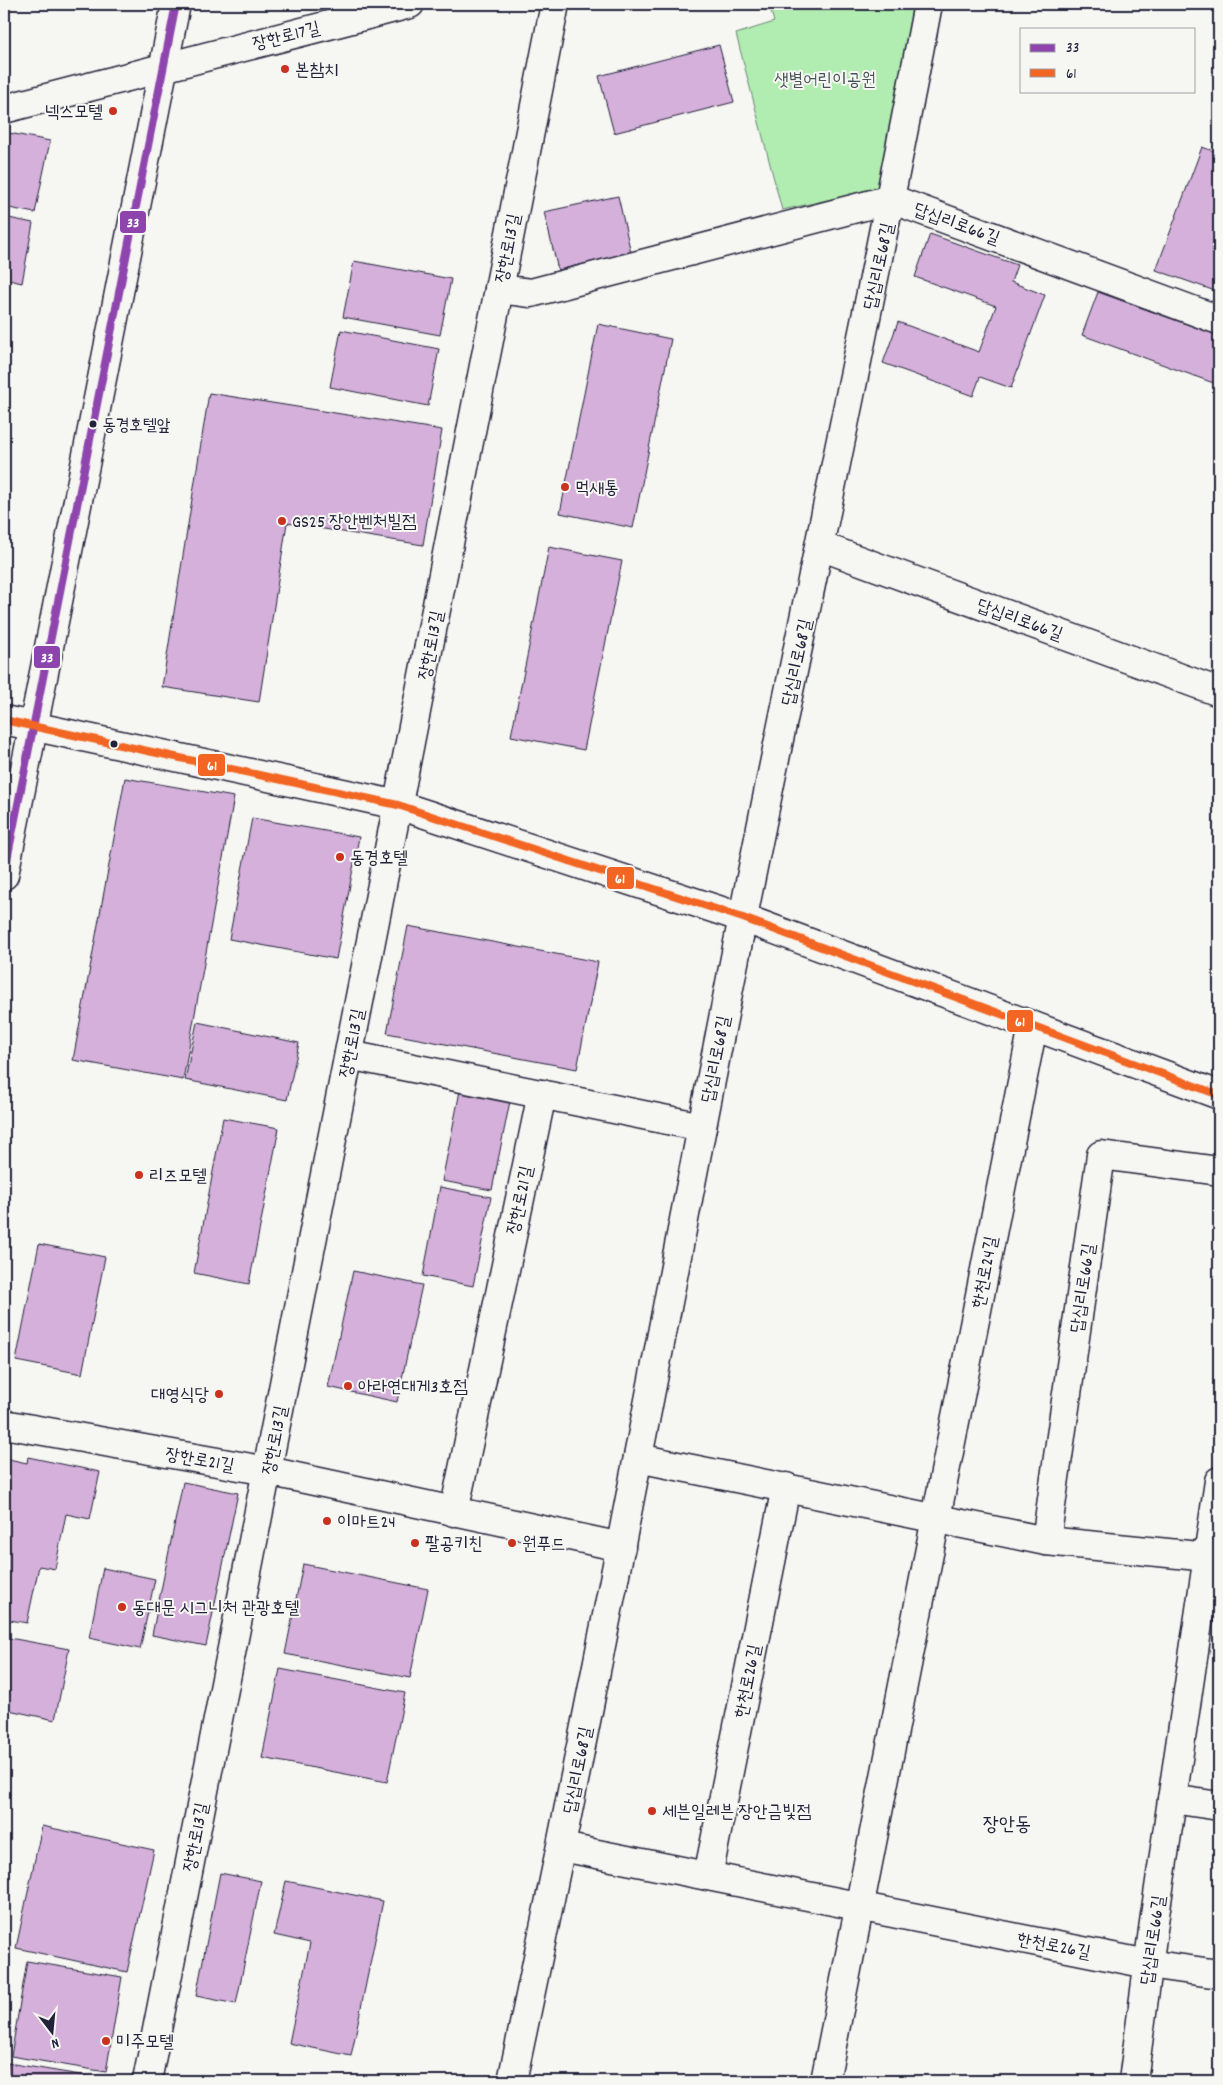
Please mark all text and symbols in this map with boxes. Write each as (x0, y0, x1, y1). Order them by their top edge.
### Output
street label: 장한로17길 (250, 17, 323, 58)
legend (1020, 28, 1196, 92)
text: 33 (1066, 38, 1079, 60)
place label: 본참치 (295, 59, 338, 84)
marker: 본참치 (279, 63, 291, 75)
text: 61 (1066, 64, 1077, 86)
park label: 샛별어린이공원 (774, 69, 876, 94)
place label: 넥스모텔 (45, 101, 103, 126)
marker: 넥스모텔 (107, 105, 119, 117)
street label: 답십리로66길 (910, 198, 1003, 253)
line badge: 33 (119, 210, 147, 234)
street label: 장한로13길 (491, 211, 528, 285)
text: 33 (127, 214, 139, 234)
street label: 답십리로68길 (859, 220, 902, 312)
place label: 동경호텔앞 (102, 415, 171, 439)
marker: 동경호텔앞 (88, 419, 98, 429)
place label: 먹새통 (575, 477, 618, 502)
marker: 먹새통 (559, 481, 571, 493)
place label: GS25 장안벤처빌점 (292, 511, 417, 536)
marker: GS25 장안벤처빌점 (276, 515, 288, 527)
street label: 답십리로66길 (973, 594, 1066, 649)
street label: 장한로13길 (414, 608, 451, 682)
street label: 답십리로68길 (777, 616, 820, 708)
line badge: 33 (33, 645, 61, 669)
text: 33 (41, 649, 53, 669)
unlabelled marker (109, 739, 119, 749)
line badge: 61 (197, 753, 226, 777)
text: 61 (207, 757, 217, 777)
place label: 동경호텔 (350, 847, 408, 872)
marker: 동경호텔 (334, 851, 346, 863)
line badge: 61 (606, 866, 635, 890)
text: 61 (615, 870, 625, 890)
street label: 장한로13길 (335, 1006, 372, 1080)
line badge: 61 (1006, 1009, 1034, 1033)
street label: 답십리로68길 (697, 1013, 738, 1105)
text: 61 (1015, 1013, 1025, 1033)
street label: 장한로21길 (502, 1163, 541, 1237)
place label: 리즈모텔 (149, 1165, 207, 1190)
marker: 리즈모텔 (133, 1169, 145, 1181)
street label: 한천로24길 (967, 1234, 1006, 1311)
street label: 답십리로66길 (1066, 1242, 1103, 1335)
place label: 아라연대게3호점 (358, 1376, 468, 1401)
marker: 아라연대게3호점 (342, 1380, 354, 1392)
place label: 대영식당 (151, 1384, 210, 1409)
marker: 대영식당 (213, 1388, 225, 1400)
street label: 장한로13길 (258, 1403, 295, 1477)
street label: 장한로21길 (163, 1443, 237, 1480)
place label: 이마트24 (337, 1511, 396, 1536)
marker: 이마트24 (321, 1515, 333, 1527)
place label: 팔공키친 (425, 1533, 483, 1558)
place label: 원푸드 (522, 1533, 565, 1558)
marker: 팔공키친 (409, 1537, 421, 1549)
marker: 원푸드 (506, 1537, 518, 1549)
place label: 동대문 시그니처 관광호텔 (132, 1597, 300, 1622)
marker: 동대문 시그니처 관광호텔 (116, 1601, 128, 1613)
street label: 한천로26길 (730, 1642, 769, 1720)
street label: 답십리로68길 (559, 1724, 600, 1816)
street label: 장한로13길 (179, 1800, 216, 1874)
place label: 세븐일레븐 장안금빛점 (662, 1801, 811, 1826)
marker: 세븐일레븐 장안금빛점 (646, 1805, 658, 1817)
district label: 장안동 (983, 1812, 1031, 1840)
street label: 답십리로66길 (1136, 1894, 1173, 1987)
street label: 한천로26길 (1015, 1928, 1093, 1967)
north arrow (28, 2008, 78, 2058)
place label: 미주모텔 (116, 2031, 174, 2056)
text: N (49, 2032, 61, 2053)
marker: 미주모텔 (100, 2035, 112, 2047)

